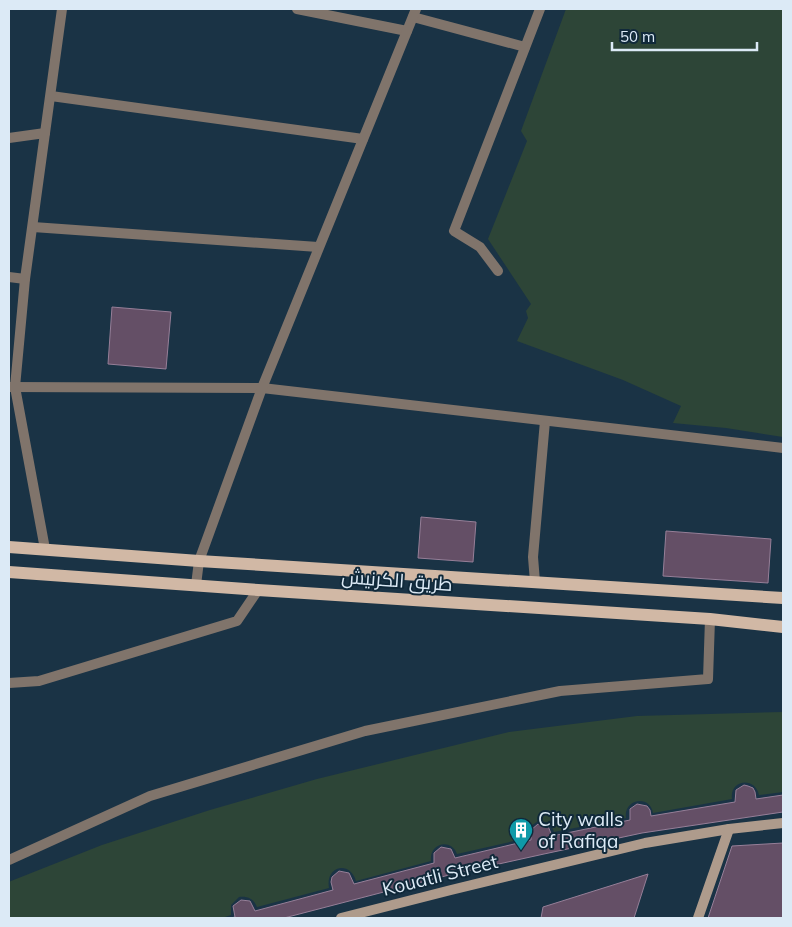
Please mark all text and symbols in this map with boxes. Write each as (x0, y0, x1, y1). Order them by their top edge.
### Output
scale bar (612, 20, 757, 52)
text: 50 m (620, 27, 655, 46)
street label: طريق الكرنيش (341, 564, 453, 597)
place label: City walls of Rafiqa (538, 807, 624, 853)
building icon: City walls of Rafiqa (508, 817, 534, 851)
street label: Kouatli Street (380, 849, 501, 901)

